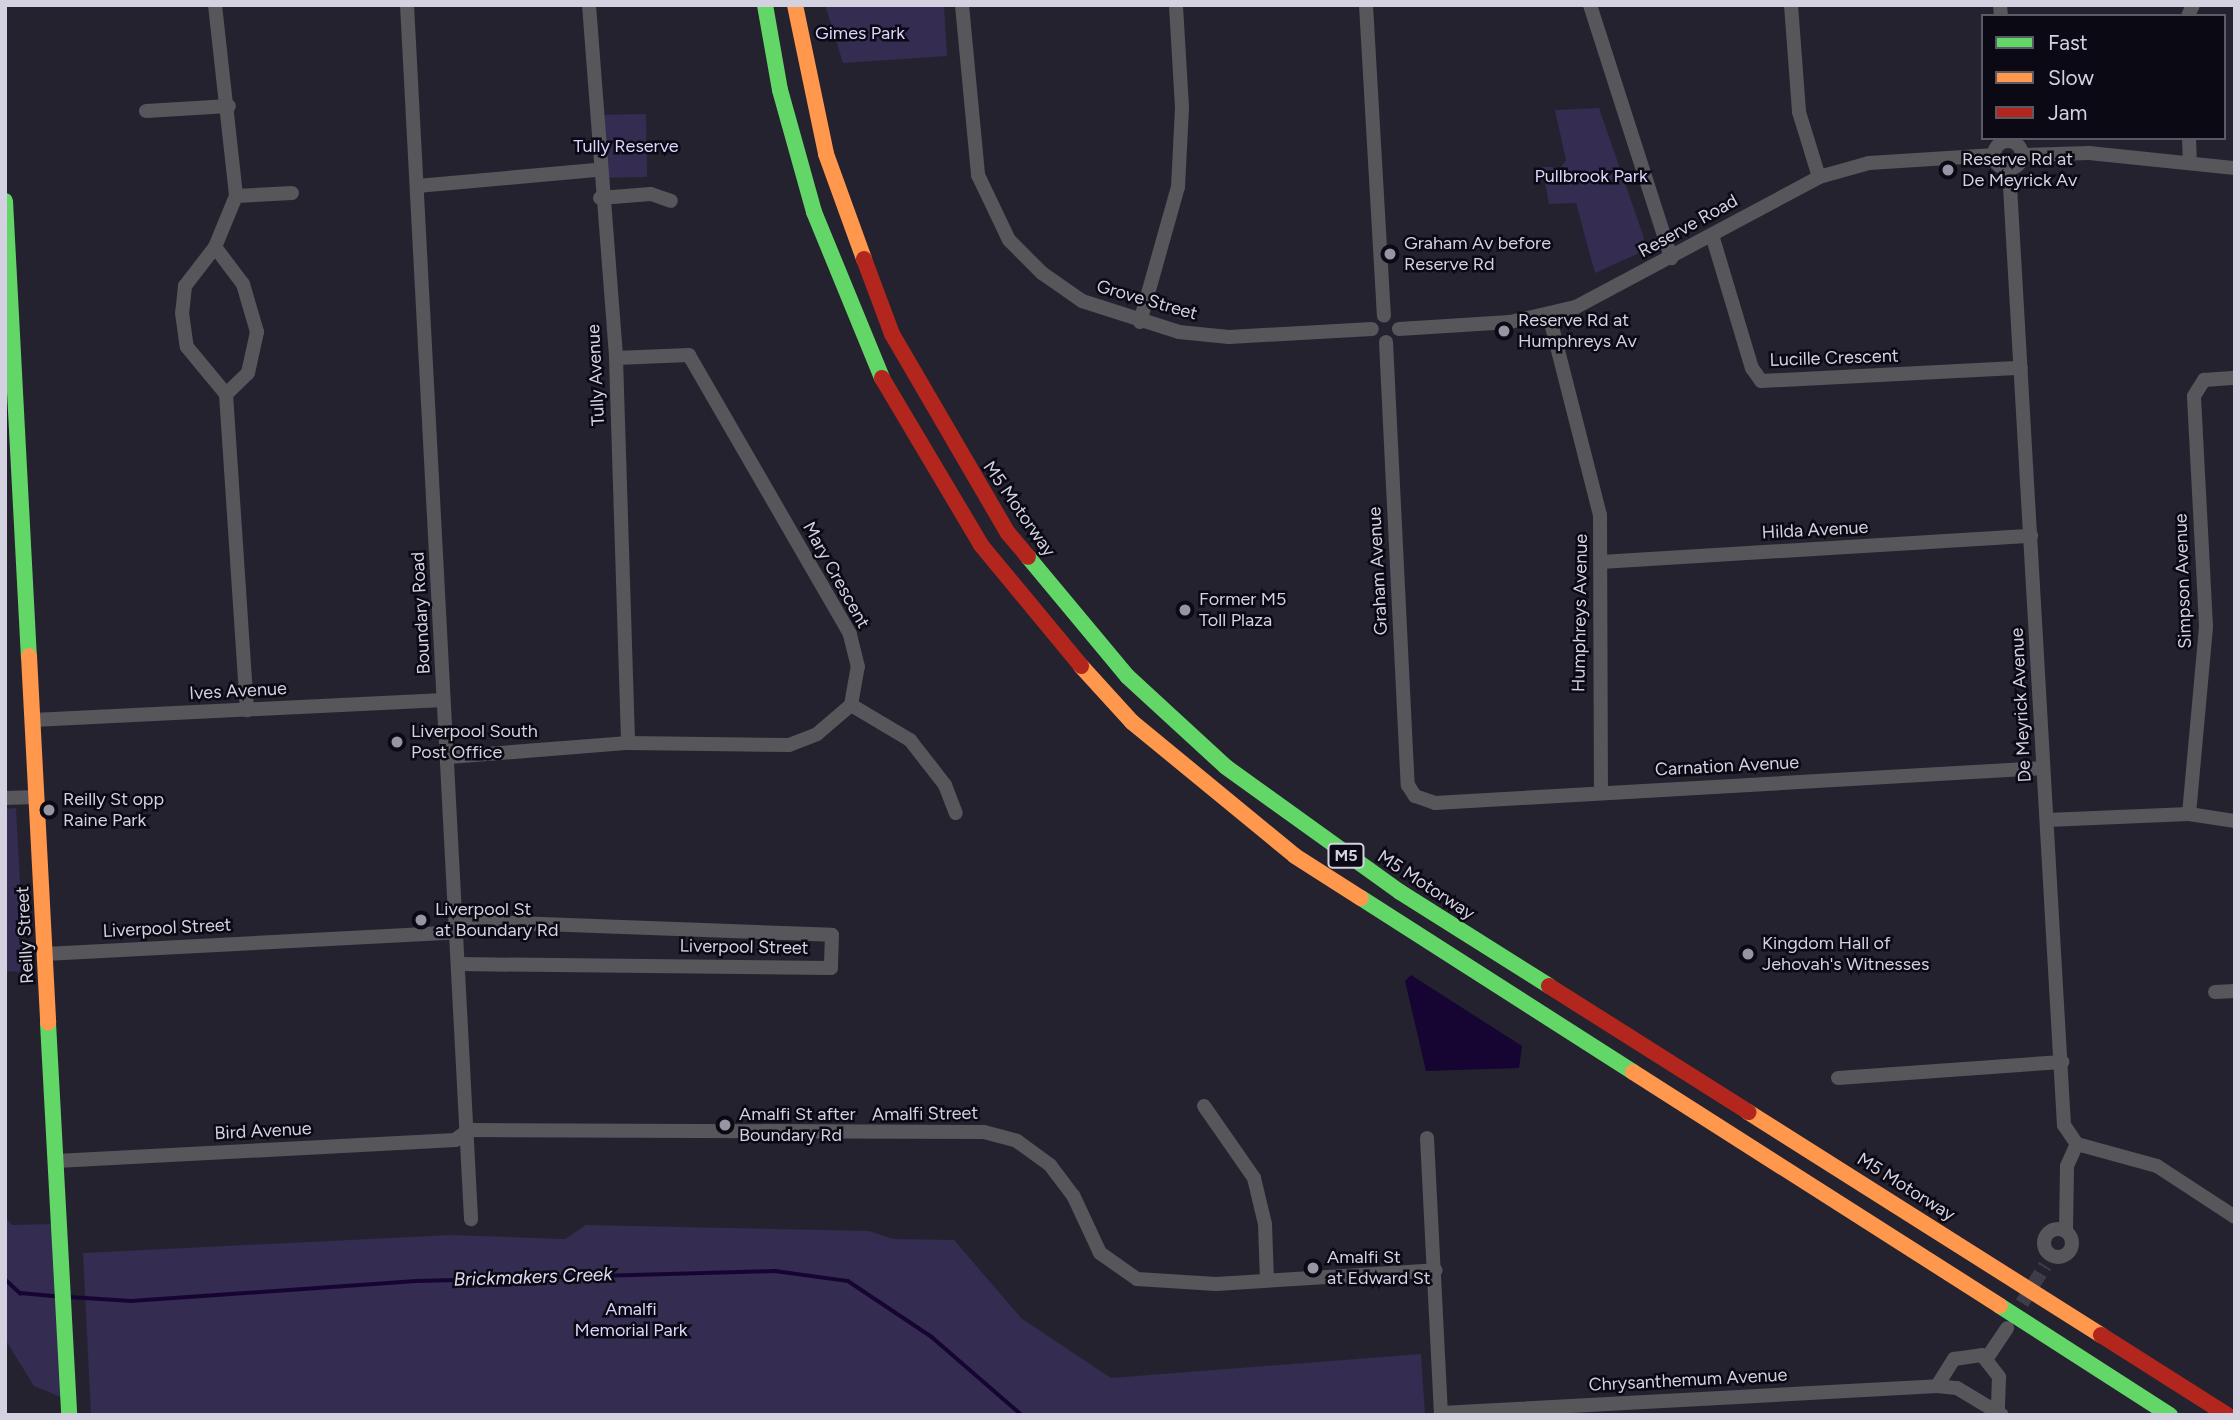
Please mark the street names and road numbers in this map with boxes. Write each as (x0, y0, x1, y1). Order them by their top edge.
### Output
street label: Reserve Road (1635, 190, 1741, 262)
street label: Grove Street (1094, 275, 1200, 325)
street label: Tully Avenue (583, 324, 609, 426)
street label: Lucille Crescent (1769, 345, 1899, 371)
street label: M5 Motorway (978, 457, 1060, 561)
street label: Graham Avenue (1364, 506, 1392, 636)
street label: Simpson Avenue (2170, 513, 2196, 649)
street label: Hilda Avenue (1761, 516, 1869, 544)
street label: Mary Crescent (798, 518, 874, 632)
street label: Humphreys Avenue (1568, 534, 1592, 692)
street label: Boundary Road (407, 551, 435, 675)
street label: De Meyrick Avenue (2006, 627, 2036, 783)
street label: Ives Avenue (189, 678, 287, 704)
street label: Carnation Avenue (1654, 751, 1800, 781)
road number: M5 (1327, 844, 1365, 869)
street label: M5 Motorway (1373, 846, 1479, 924)
street label: Reilly Street (12, 886, 38, 984)
street label: Liverpool Street (102, 914, 232, 942)
street label: Liverpool Street (679, 935, 809, 959)
street label: Amalfi Street (872, 1102, 978, 1126)
street label: Bird Avenue (214, 1118, 312, 1144)
street label: M5 Motorway (1853, 1148, 1959, 1226)
street label: Chrysanthemum Avenue (1588, 1364, 1788, 1396)

